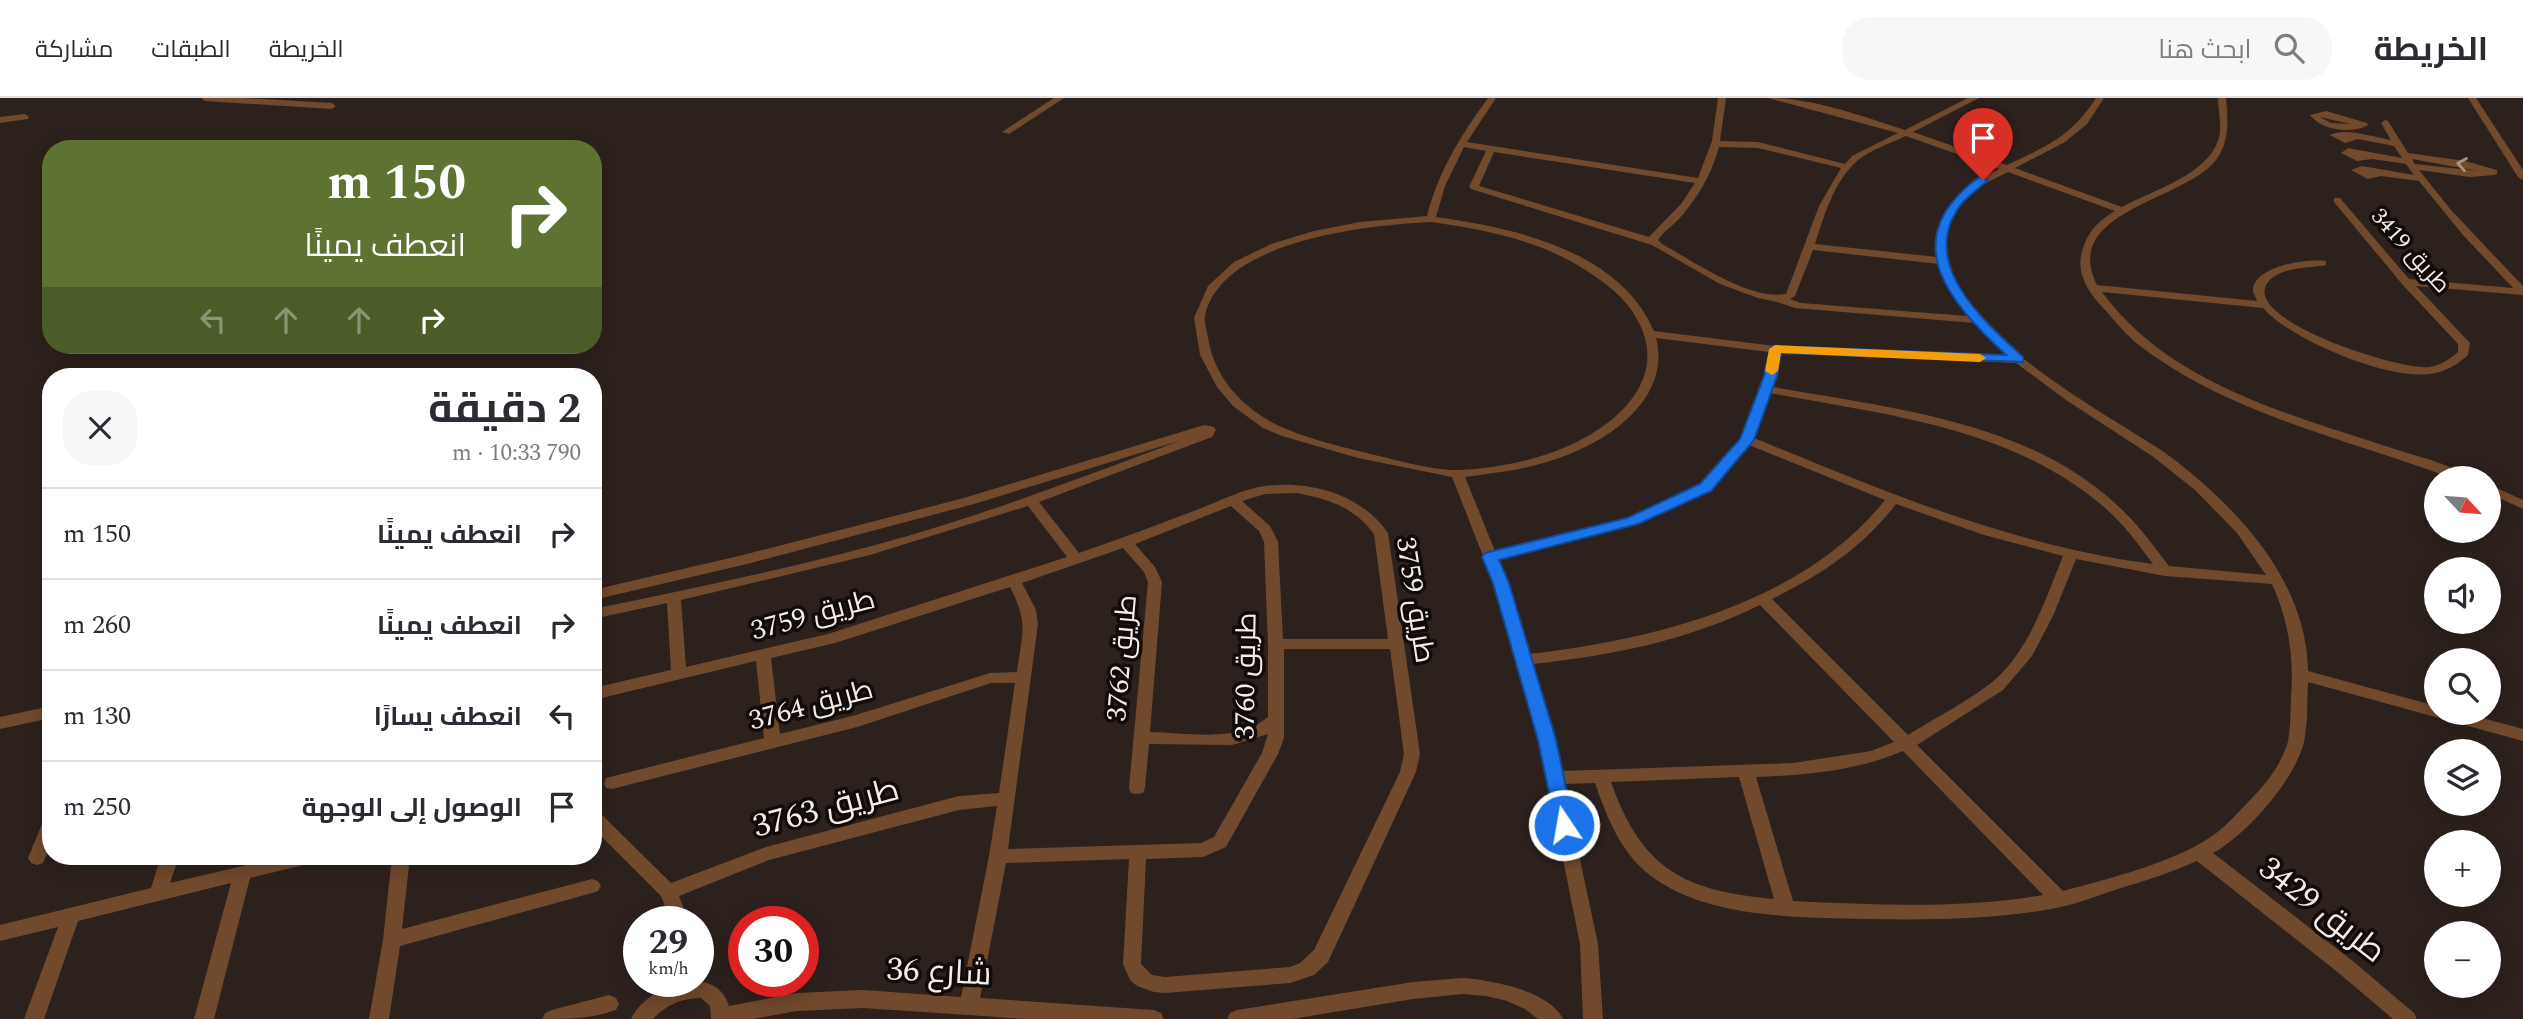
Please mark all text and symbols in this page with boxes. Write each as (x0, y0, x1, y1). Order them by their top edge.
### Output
search box (1842, 17, 2332, 80)
text: الخريطة (2374, 25, 2488, 75)
icon: search (2270, 29, 2308, 67)
text: ابحث هنا (2158, 30, 2252, 70)
text: مشاركة (35, 32, 113, 68)
text: الطبقات (151, 32, 231, 68)
text: الخريطة (269, 32, 344, 68)
pin (1953, 108, 2013, 180)
icon: arrive (1964, 119, 2002, 157)
text: 150 m (327, 146, 466, 221)
one-way arrow (2456, 157, 2468, 172)
icon: right (490, 168, 581, 259)
street label: طريق 3419 (2362, 201, 2458, 301)
text: انعطف يمينًا (304, 222, 466, 271)
icon: left (194, 301, 232, 339)
icon: ahead (267, 301, 305, 339)
icon: ahead (340, 301, 378, 339)
icon: right (413, 301, 451, 339)
text: 2 دقيقة (428, 378, 581, 441)
button: close (63, 391, 137, 465)
text: 790 m · 10:33 (452, 436, 581, 471)
north arrow (2424, 466, 2501, 542)
map controls (2424, 466, 2501, 998)
text: 150 m (63, 514, 131, 554)
text: انعطف يمينًا (377, 515, 522, 555)
icon: right (543, 515, 581, 553)
street label: طريق 3759 (1384, 534, 1446, 666)
button: sound (2424, 557, 2501, 634)
street label: طريق 3759 (746, 578, 880, 652)
street label: طريق 3762 (1095, 593, 1149, 723)
text: 260 m (63, 605, 131, 645)
text: انعطف يمينًا (377, 606, 522, 646)
icon: right (543, 606, 581, 644)
street label: طريق 3760 (1223, 612, 1269, 740)
button: search (2424, 648, 2501, 725)
street label: طريق 3764 (744, 668, 878, 742)
text: 130 m (63, 696, 131, 736)
text: انعطف يسارًا (374, 697, 522, 737)
icon: left (543, 697, 581, 735)
button: layers (2424, 739, 2501, 816)
street label: طريق 3763 (747, 764, 905, 852)
text: 250 m (63, 787, 131, 827)
text: الوصول إلى الوجهة (302, 788, 522, 828)
icon: arrive (543, 788, 581, 826)
position arrow (1527, 788, 1601, 862)
button: + (2424, 830, 2501, 907)
street label: طريق 3429 (2248, 844, 2396, 976)
speed limit sign: 30 (728, 906, 819, 997)
text: 29 (649, 916, 688, 969)
button: − (2424, 921, 2501, 998)
street label: شارع 36 (885, 944, 993, 1000)
text: km/h (648, 955, 689, 982)

